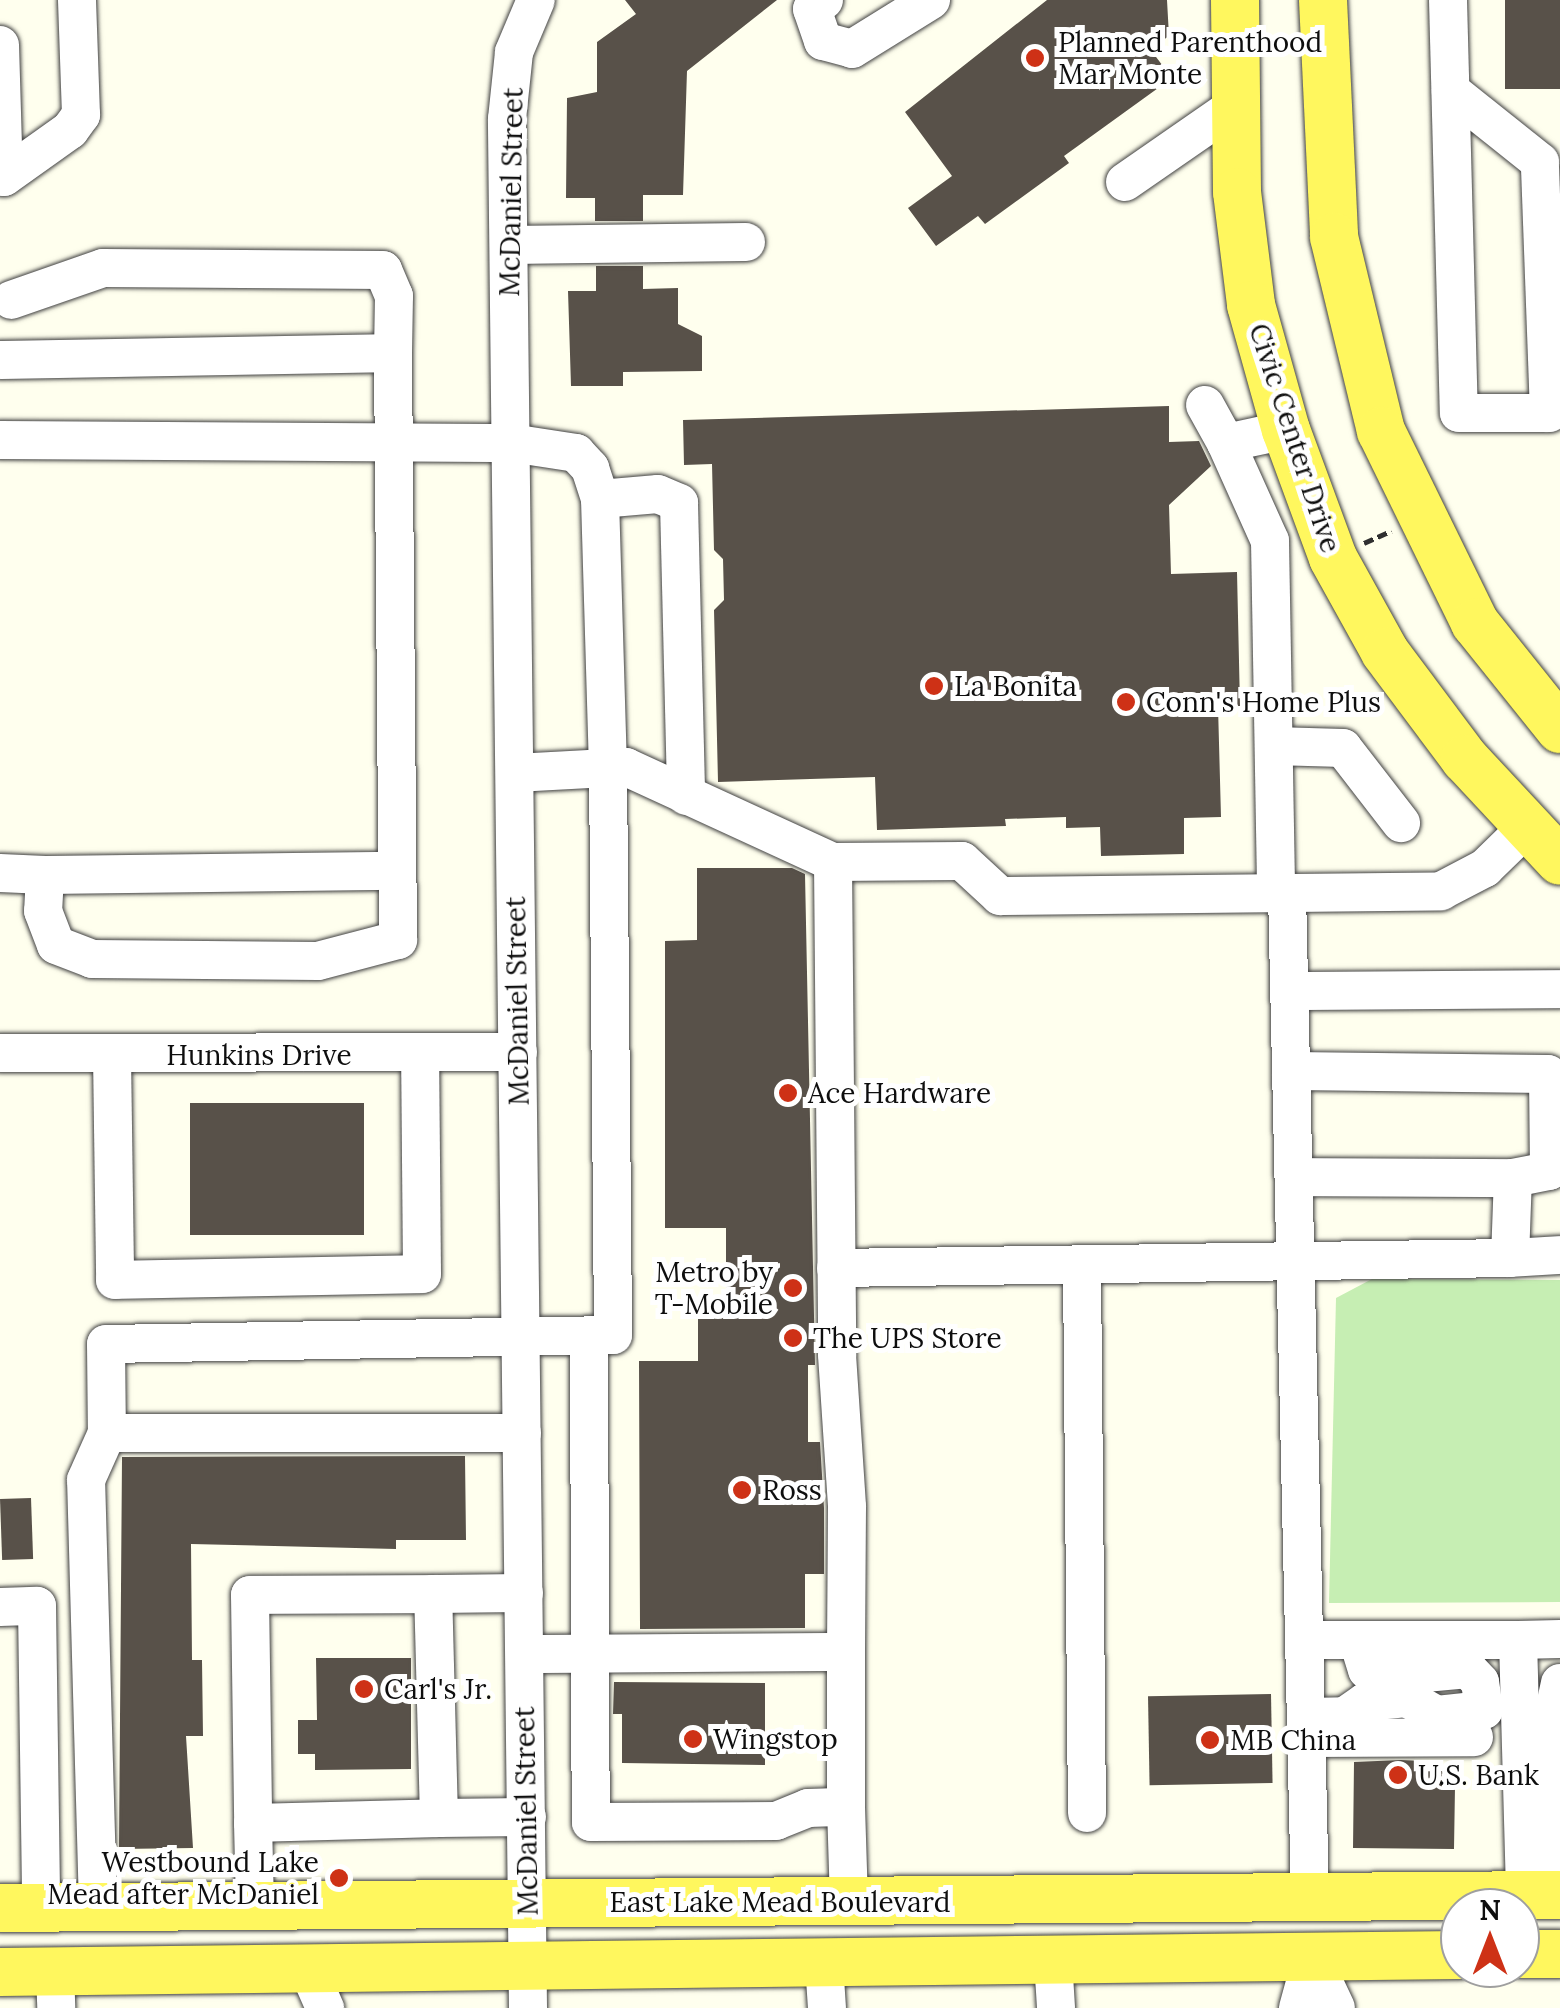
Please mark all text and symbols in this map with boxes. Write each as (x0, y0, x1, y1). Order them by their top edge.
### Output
place label: Planned Parenthood Mar Monte (1058, 25, 1322, 91)
marker: Planned Parenthood Mar Monte (1022, 45, 1048, 71)
street label: McDaniel Street (492, 87, 530, 297)
street label: Civic Center Drive (1242, 319, 1348, 557)
place label: La Bonita (954, 669, 1077, 703)
marker: La Bonita (923, 675, 945, 697)
place label: Conn's Home Plus (1146, 685, 1381, 719)
marker: Conn's Home Plus (1115, 691, 1137, 713)
street label: McDaniel Street (498, 896, 536, 1106)
street label: Hunkins Drive (166, 1038, 352, 1072)
place label: Ace Hardware (808, 1076, 991, 1110)
marker: Ace Hardware (777, 1082, 799, 1104)
place label: Metro by T-Mobile (655, 1255, 773, 1321)
marker: Metro by T-Mobile (782, 1277, 804, 1299)
place label: The UPS Store (813, 1321, 1002, 1355)
marker: The UPS Store (782, 1327, 804, 1349)
place label: Ross (762, 1473, 822, 1507)
marker: Ross (731, 1479, 753, 1501)
place label: Carl's Jr. (384, 1672, 492, 1706)
marker: Carl's Jr. (353, 1678, 375, 1700)
street label: McDaniel Street (507, 1706, 545, 1916)
place label: Wingstop (713, 1722, 838, 1756)
place label: MB China (1230, 1723, 1356, 1757)
marker: Wingstop (682, 1728, 704, 1750)
marker: MB China (1199, 1729, 1221, 1751)
place label: U.S. Bank (1418, 1758, 1539, 1792)
marker: U.S. Bank (1387, 1764, 1409, 1786)
place label: Westbound Lake Mead after McDaniel (47, 1845, 319, 1911)
marker: Westbound Lake Mead after McDaniel (328, 1867, 350, 1889)
street label: East Lake Mead Boulevard (610, 1885, 950, 1919)
north arrow (1440, 1888, 1540, 1988)
text: N (1479, 1892, 1501, 1928)

